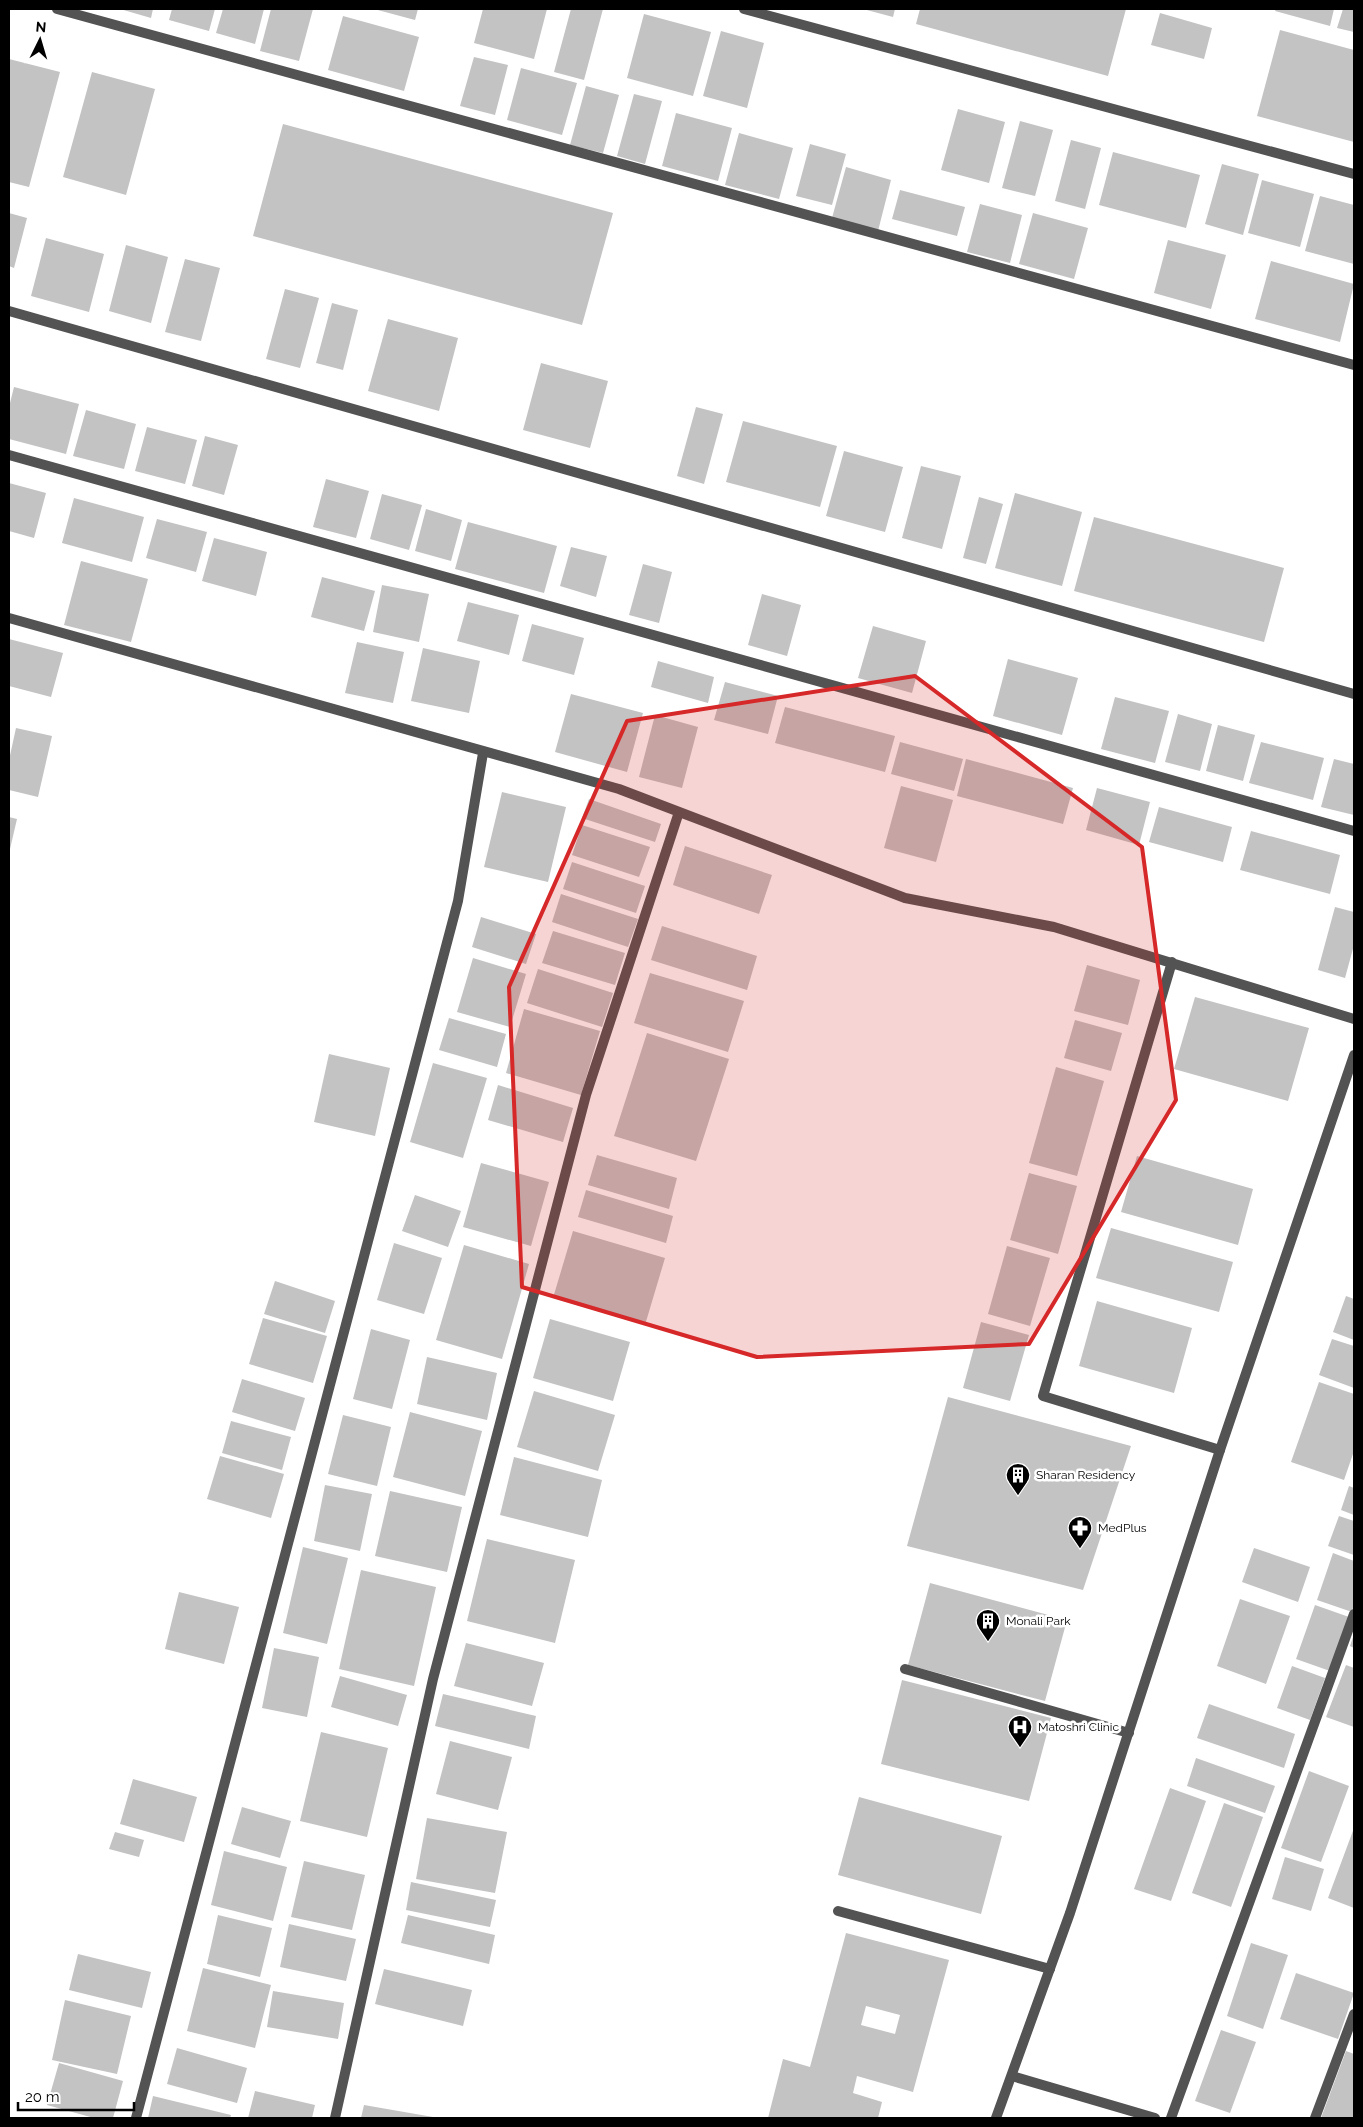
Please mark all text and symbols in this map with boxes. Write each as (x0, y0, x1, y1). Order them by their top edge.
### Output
north arrow (15, 15, 65, 65)
text: N (35, 19, 47, 35)
building icon: Sharan Residency (1005, 1462, 1031, 1496)
place label: Sharan Residency (1036, 1468, 1136, 1482)
pharmacy icon: MedPlus (1067, 1515, 1093, 1549)
place label: MedPlus (1098, 1521, 1147, 1535)
building icon: Monali Park (975, 1608, 1001, 1642)
place label: Monali Park (1006, 1614, 1071, 1628)
hospital icon: Matoshri Clinic (1007, 1714, 1033, 1748)
place label: Matoshri Clinic (1038, 1720, 1119, 1734)
scale bar (18, 2080, 134, 2112)
text: 20 m (25, 2088, 60, 2106)

